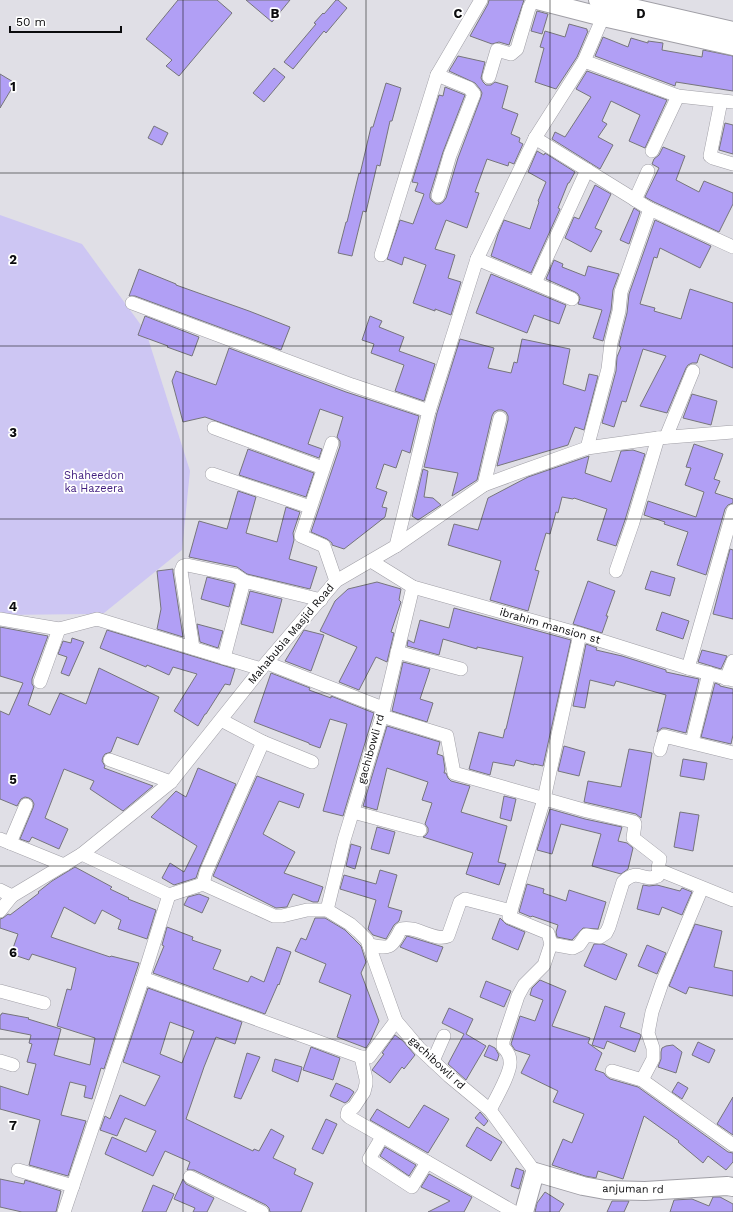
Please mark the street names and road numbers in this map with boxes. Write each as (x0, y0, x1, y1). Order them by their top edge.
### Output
street label: Mahabubia Masjid Road (245, 581, 337, 687)
street label: ibrahim mansion st (498, 605, 602, 647)
street label: gachibowli rd (355, 713, 387, 785)
street label: gachibowli rd (406, 1034, 468, 1092)
street label: anjuman rd (602, 1182, 664, 1196)

